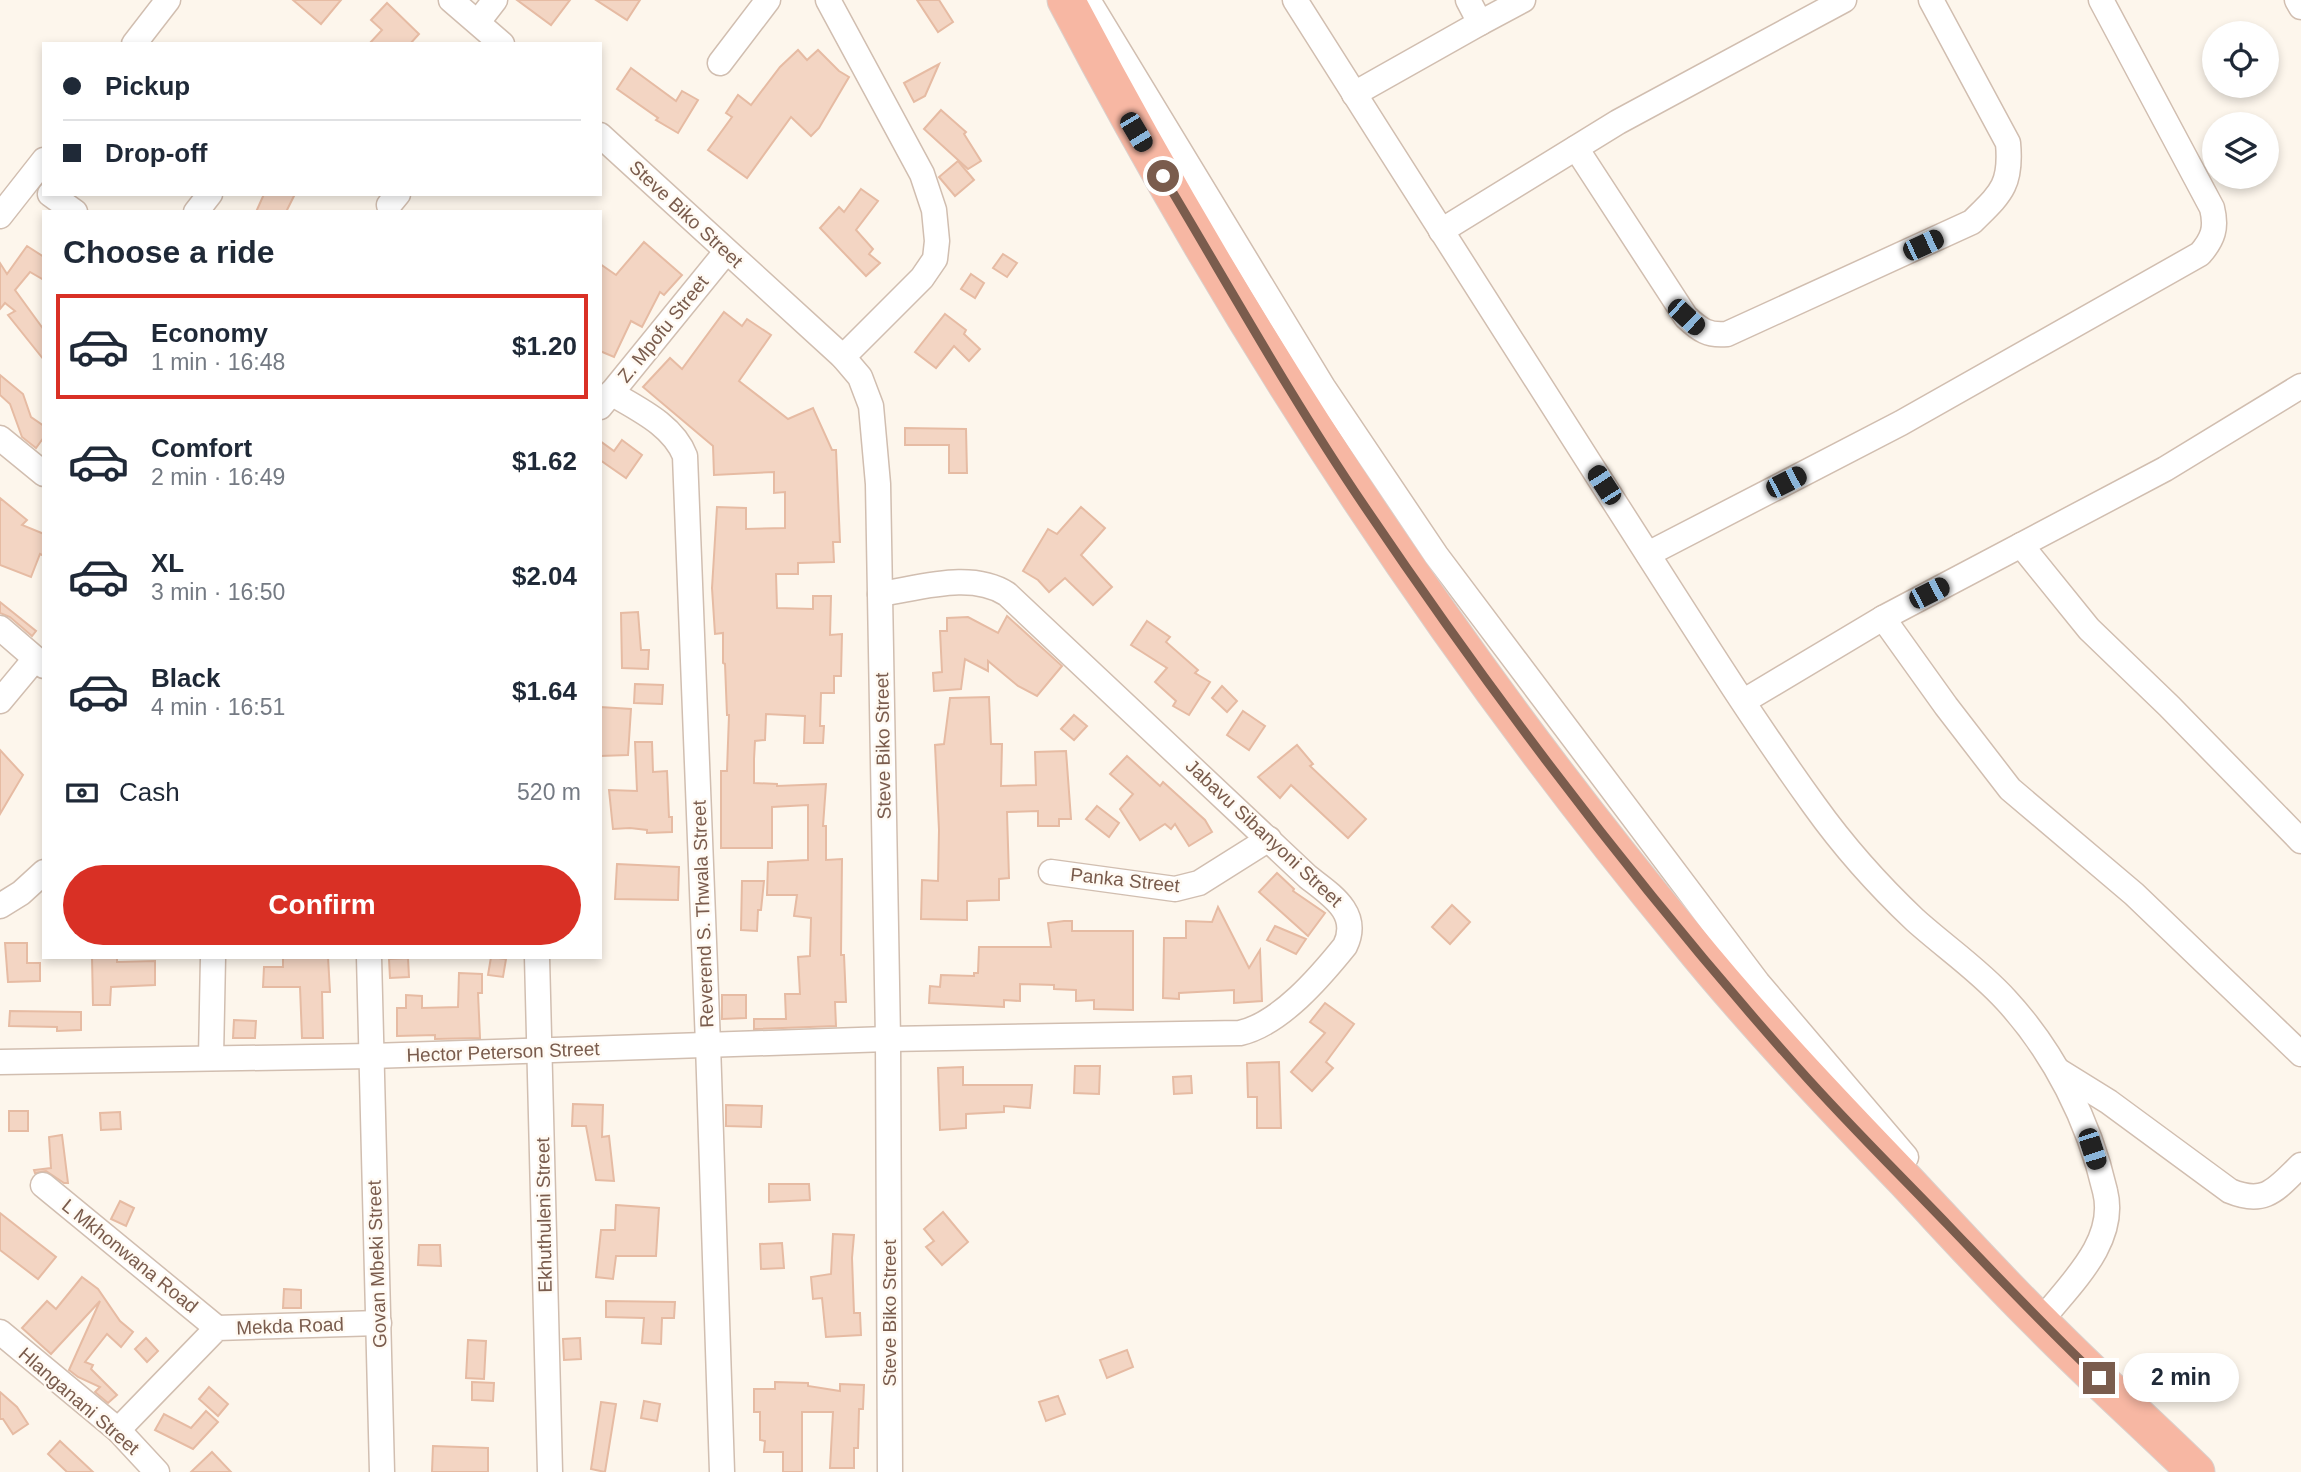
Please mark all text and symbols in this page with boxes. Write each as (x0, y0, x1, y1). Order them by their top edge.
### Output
map controls (2202, 21, 2279, 189)
button: locate (2202, 21, 2279, 98)
text: Pickup (105, 71, 190, 101)
car (1117, 109, 1156, 155)
button: layers (2202, 112, 2279, 189)
text: Drop-off (105, 138, 208, 168)
street label: Steve Biko Street (625, 156, 747, 272)
route start (1147, 160, 1179, 192)
car (1900, 227, 1947, 263)
text: Choose a ride (63, 234, 275, 270)
street label: Z. Mpofu Street (614, 271, 713, 386)
car (1664, 295, 1709, 339)
icon: car (67, 315, 130, 378)
text: Economy (151, 318, 268, 348)
text: $1.20 (512, 331, 577, 361)
text: 1 min · 16:48 (151, 349, 285, 375)
icon: car (67, 430, 130, 493)
text: Comfort (151, 433, 252, 463)
text: $1.62 (512, 446, 577, 476)
car (1584, 462, 1625, 508)
car (1763, 463, 1810, 501)
text: 2 min · 16:49 (151, 464, 285, 490)
icon: car (67, 545, 130, 608)
text: XL (151, 548, 184, 578)
text: $2.04 (512, 561, 577, 591)
car (1906, 574, 1953, 612)
text: 3 min · 16:50 (151, 579, 285, 605)
icon: car (67, 660, 130, 723)
text: Black (151, 663, 220, 693)
street label: Steve Biko Street (871, 672, 895, 820)
text: $1.64 (512, 676, 577, 706)
text: 4 min · 16:51 (151, 694, 285, 720)
street label: Jabavu Sibanyoni Street (1182, 755, 1347, 911)
icon: cash (63, 774, 101, 812)
text: Cash (119, 777, 180, 807)
text: 520 m (517, 779, 581, 805)
street label: Reverend S. Thwala Street (689, 799, 717, 1028)
street label: Panka Street (1069, 864, 1181, 896)
button: Confirm (63, 865, 581, 945)
street label: Hector Peterson Street (406, 1038, 601, 1066)
car (2076, 1126, 2109, 1172)
street label: Ekhuthuleni Street (532, 1136, 556, 1293)
street label: Govan Mbeki Street (364, 1179, 390, 1348)
street label: L Mkhonwana Road (58, 1195, 202, 1317)
street label: Steve Biko Street (879, 1239, 900, 1386)
street label: Mekda Road (236, 1314, 344, 1338)
street label: Hlanganani Street (15, 1343, 144, 1459)
callout: 2 min (2124, 1354, 2239, 1402)
route end (2083, 1362, 2115, 1394)
text: 2 min (2151, 1364, 2211, 1390)

